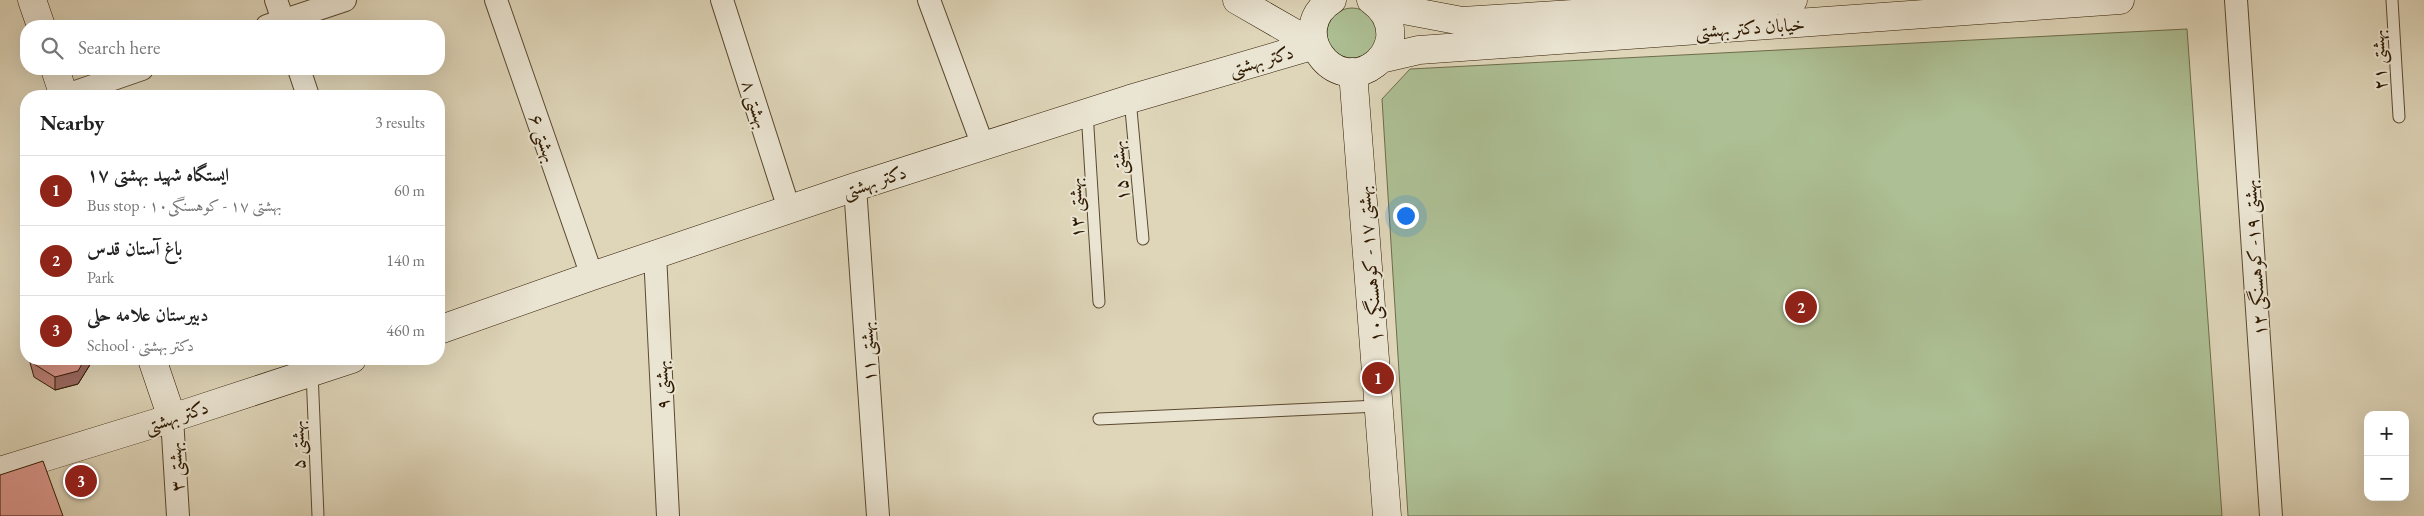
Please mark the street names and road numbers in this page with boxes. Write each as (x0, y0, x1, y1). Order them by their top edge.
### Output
street label: خیابان دکتر بهشتی (1694, 11, 1806, 45)
street label: بهشتی ۲۱ (2364, 29, 2394, 91)
street label: دکتر بهشتی (1226, 39, 1297, 83)
street label: بهشتی ۸ (735, 77, 775, 132)
street label: بهشتی ۶ (523, 111, 563, 166)
street label: بهشتی ۱۵ (1104, 139, 1136, 202)
street label: دکتر بهشتی (839, 159, 910, 205)
street label: بهشتی ۱۳ (1061, 177, 1091, 239)
street label: بهشتی ۱۹- کوهسنگی ۱۲ (2237, 179, 2273, 337)
street label: بهشتی ۱۷ - کوهسنگی۱۰ (1350, 185, 1390, 343)
street label: بهشتی ۱۱ (853, 321, 883, 383)
street label: بهشتی ۹ (648, 359, 676, 410)
street label: دکتر بهشتی (141, 394, 212, 440)
street label: بهشتی ۵ (284, 420, 312, 470)
street label: بهشتی ۳ (161, 441, 191, 493)

